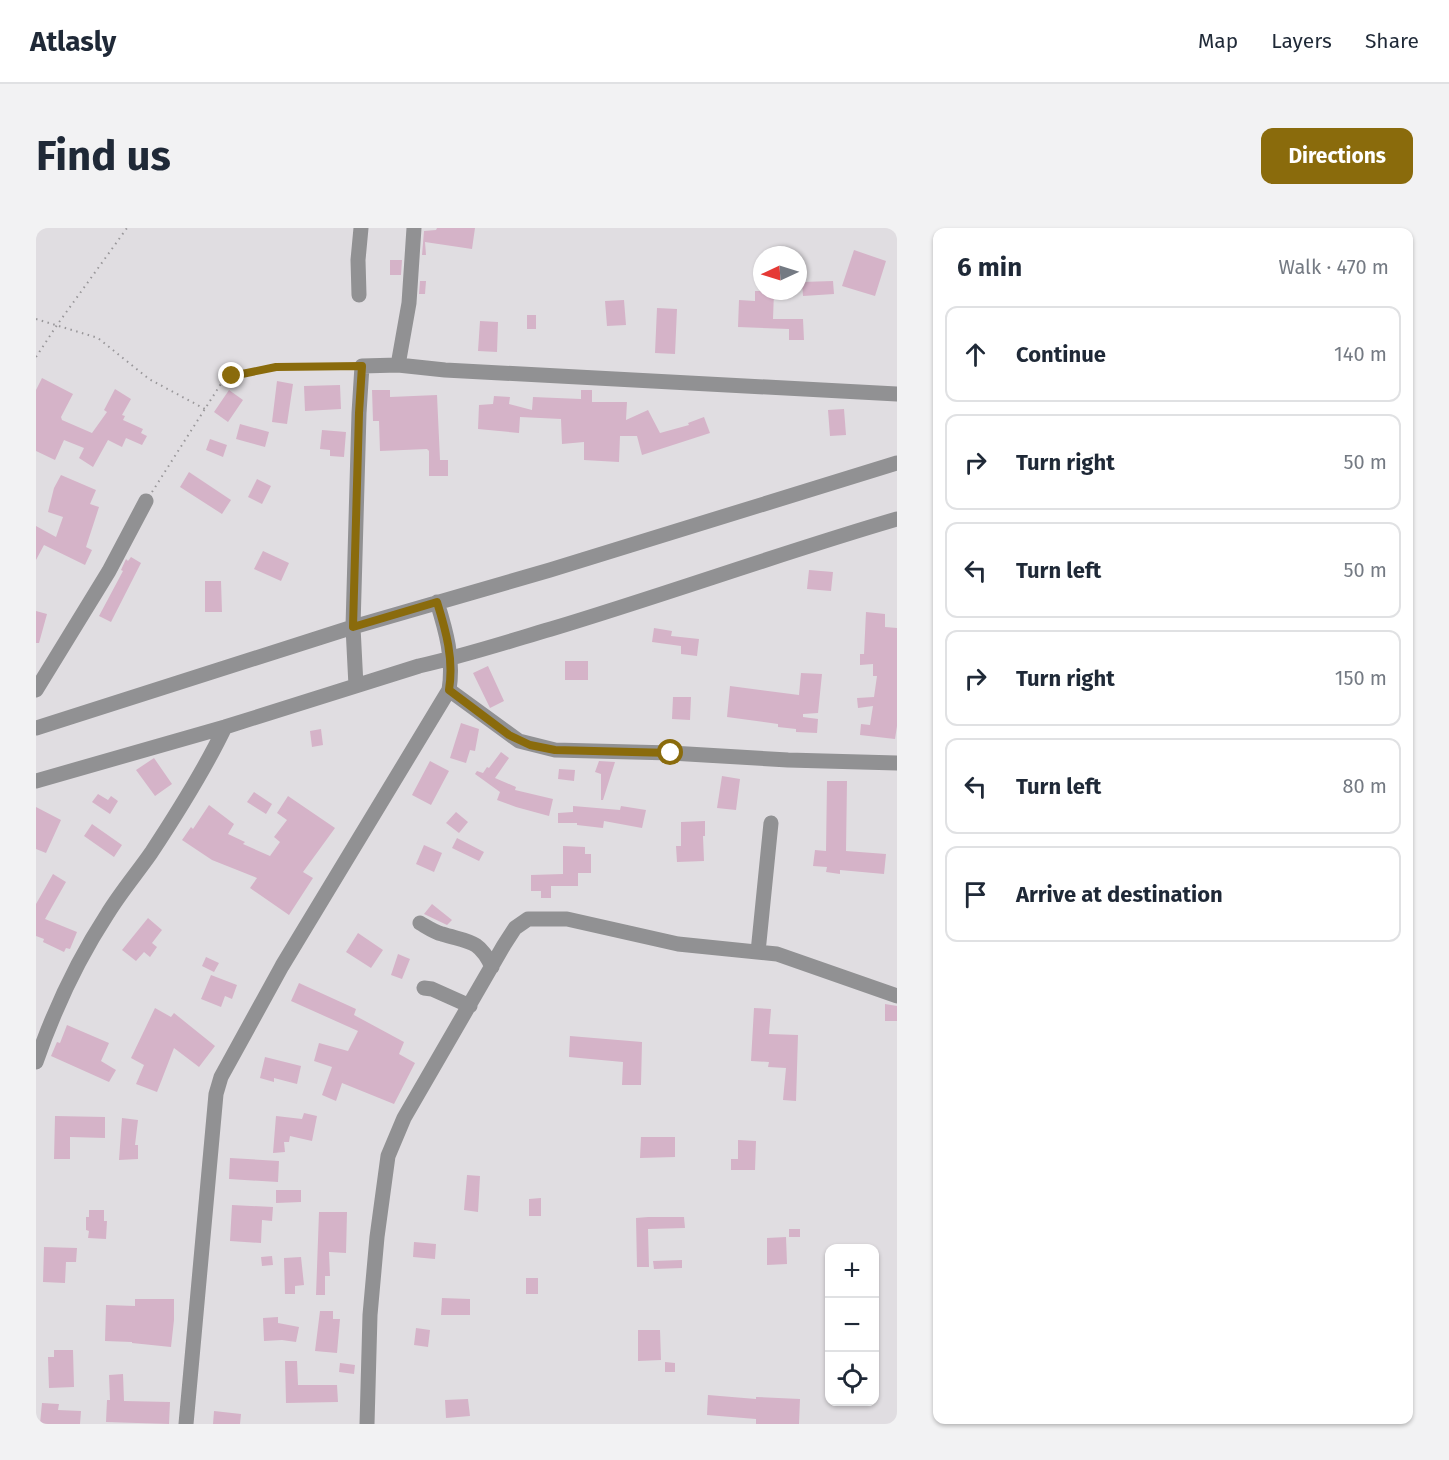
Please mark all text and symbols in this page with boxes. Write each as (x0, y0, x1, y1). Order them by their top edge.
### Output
text: Atlasly (30, 25, 116, 58)
text: Map (1198, 28, 1238, 54)
text: Layers (1271, 28, 1332, 54)
text: Share (1365, 28, 1419, 54)
button: Directions (1261, 128, 1413, 184)
text: Find us (36, 131, 171, 181)
north arrow (753, 246, 807, 300)
text: 6 min (957, 252, 1022, 283)
text: Walk · 470 m (1279, 255, 1389, 279)
icon: ahead (959, 338, 992, 371)
text: Continue (1016, 341, 1106, 368)
text: 140 m (1334, 342, 1387, 366)
route end (218, 362, 244, 388)
icon: right (959, 446, 992, 479)
text: Turn right (1016, 449, 1115, 476)
text: 50 m (1343, 450, 1387, 474)
icon: left (959, 554, 992, 587)
text: Turn left (1016, 557, 1101, 584)
text: 50 m (1343, 558, 1387, 582)
icon: right (959, 662, 992, 695)
text: Turn right (1016, 665, 1115, 692)
text: 150 m (1335, 666, 1387, 690)
route start (657, 739, 683, 765)
icon: left (959, 770, 992, 803)
text: Turn left (1016, 773, 1101, 800)
text: 80 m (1342, 774, 1387, 798)
icon: arrive (959, 878, 992, 911)
text: Arrive at destination (1016, 881, 1223, 908)
map controls (825, 1244, 879, 1406)
button: + (825, 1244, 879, 1298)
button: − (825, 1298, 879, 1352)
button: locate (825, 1352, 879, 1406)

